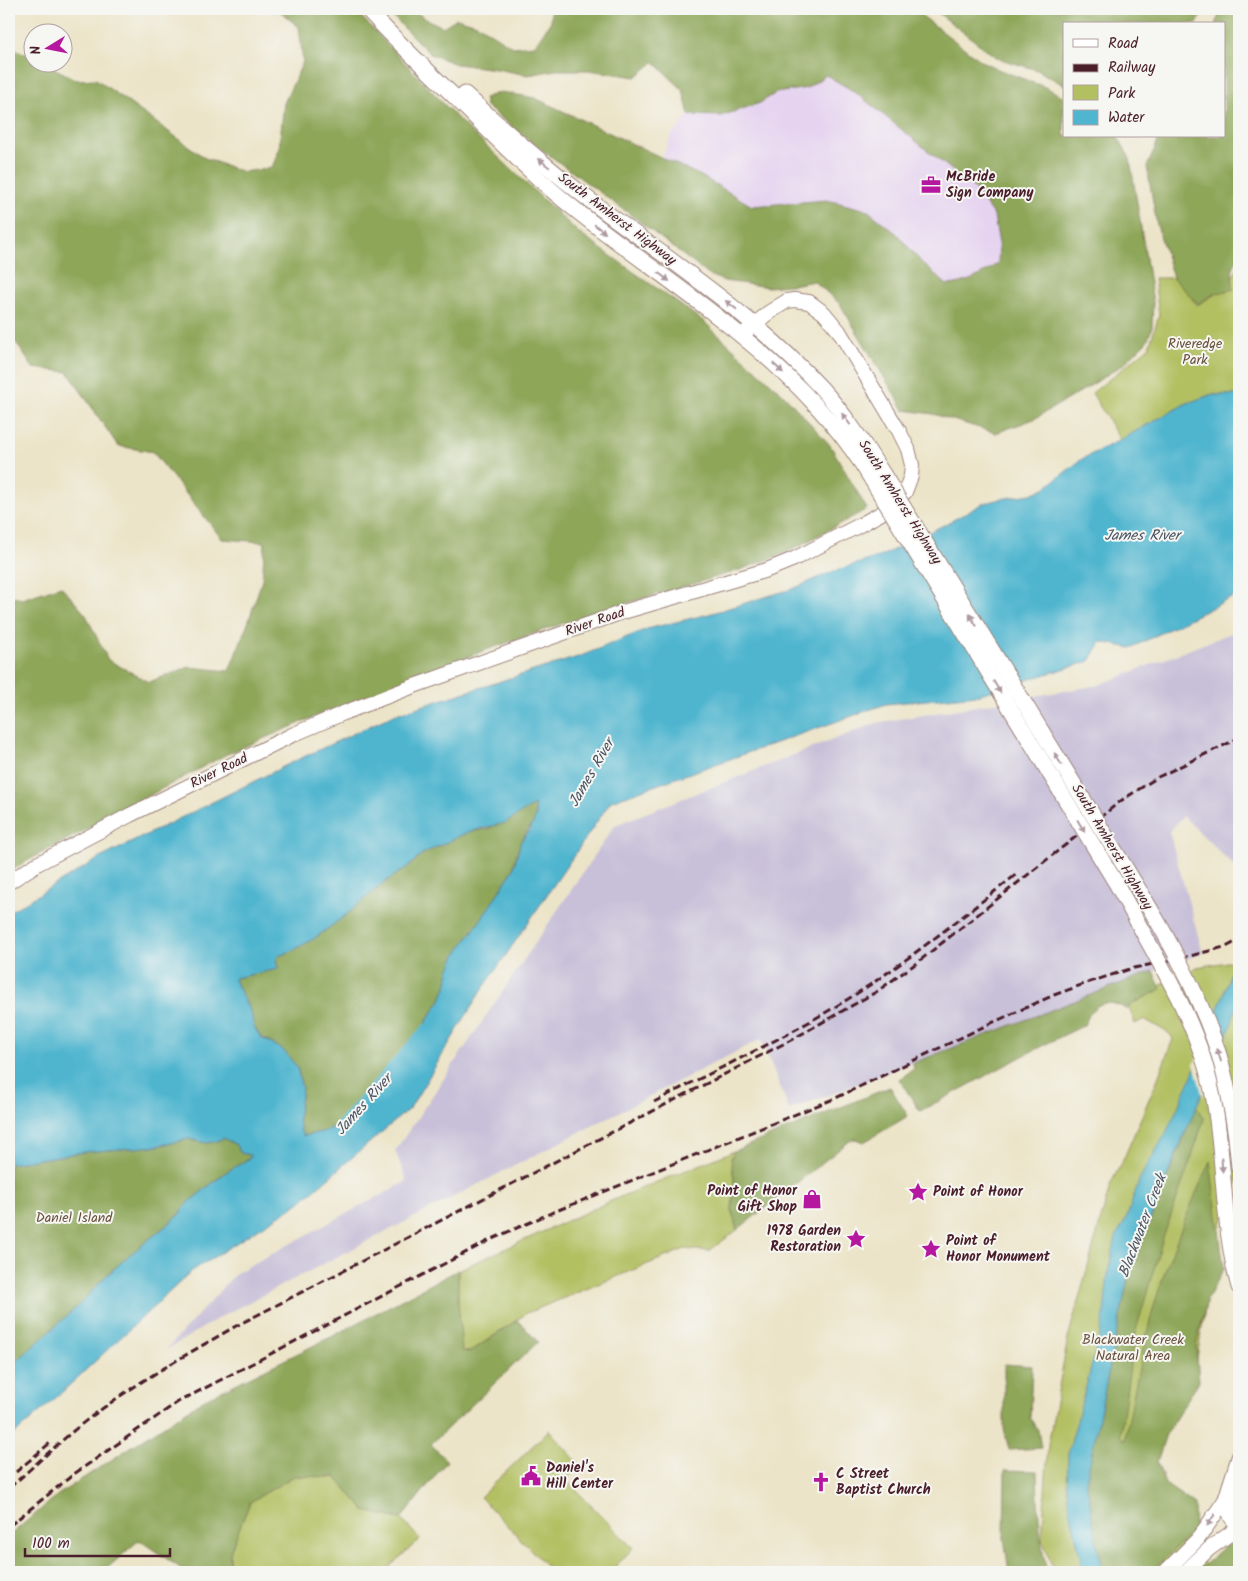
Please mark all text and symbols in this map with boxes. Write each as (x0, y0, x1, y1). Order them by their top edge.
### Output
north arrow (22, 22, 72, 72)
legend (1063, 22, 1226, 138)
text: Road (1108, 32, 1139, 56)
text: N (25, 44, 48, 56)
text: Railway (1108, 56, 1156, 80)
text: Park (1108, 82, 1136, 106)
text: Water (1108, 106, 1145, 130)
one-way arrow (538, 158, 551, 169)
place label: McBride Sign Company (946, 166, 1034, 204)
street label: South Amherst Highway (553, 167, 681, 271)
office icon: McBride Sign Company (920, 174, 942, 196)
one-way arrow (593, 223, 606, 234)
one-way arrow (657, 272, 671, 282)
one-way arrow (724, 300, 738, 310)
park label: Riveredge Park (1168, 333, 1223, 371)
one-way arrow (771, 363, 784, 374)
one-way arrow (841, 412, 851, 426)
street label: South Amherst Highway (853, 435, 948, 569)
water label: James River (1104, 524, 1183, 548)
street label: River Road (562, 601, 629, 643)
one-way arrow (969, 614, 978, 627)
one-way arrow (992, 680, 1001, 693)
water label: James River (563, 732, 623, 812)
street label: River Road (186, 747, 253, 794)
one-way arrow (1054, 752, 1063, 765)
street label: South Amherst Highway (1066, 780, 1159, 915)
one-way arrow (1077, 819, 1086, 832)
one-way arrow (1215, 1047, 1223, 1062)
water label: James River (330, 1067, 400, 1141)
one-way arrow (1218, 1157, 1226, 1173)
water label: Blackwater Creek (1112, 1169, 1174, 1281)
place label: Point of Honor Gift Shop (707, 1180, 798, 1218)
place icon: Point of Honor (907, 1181, 929, 1203)
place label: Point of Honor (933, 1181, 1024, 1203)
shop icon: Point of Honor Gift Shop (801, 1188, 823, 1210)
park label: Daniel Island (36, 1207, 113, 1229)
place label: 1978 Garden Restoration (767, 1220, 841, 1258)
place icon: 1978 Garden Restoration (845, 1228, 867, 1250)
place label: Point of Honor Monument (946, 1230, 1051, 1268)
place icon: Point of Honor Monument (920, 1238, 942, 1260)
park label: Blackwater Creek Natural Area (1082, 1329, 1184, 1367)
place label: Daniel's Hill Center (546, 1457, 614, 1495)
place label: C Street Baptist Church (836, 1463, 931, 1501)
public building icon: Daniel's Hill Center (520, 1465, 542, 1487)
church icon: C Street Baptist Church (810, 1471, 832, 1493)
one-way arrow (1206, 1513, 1216, 1527)
scale bar (25, 1526, 170, 1558)
text: 100 m (32, 1532, 70, 1556)

